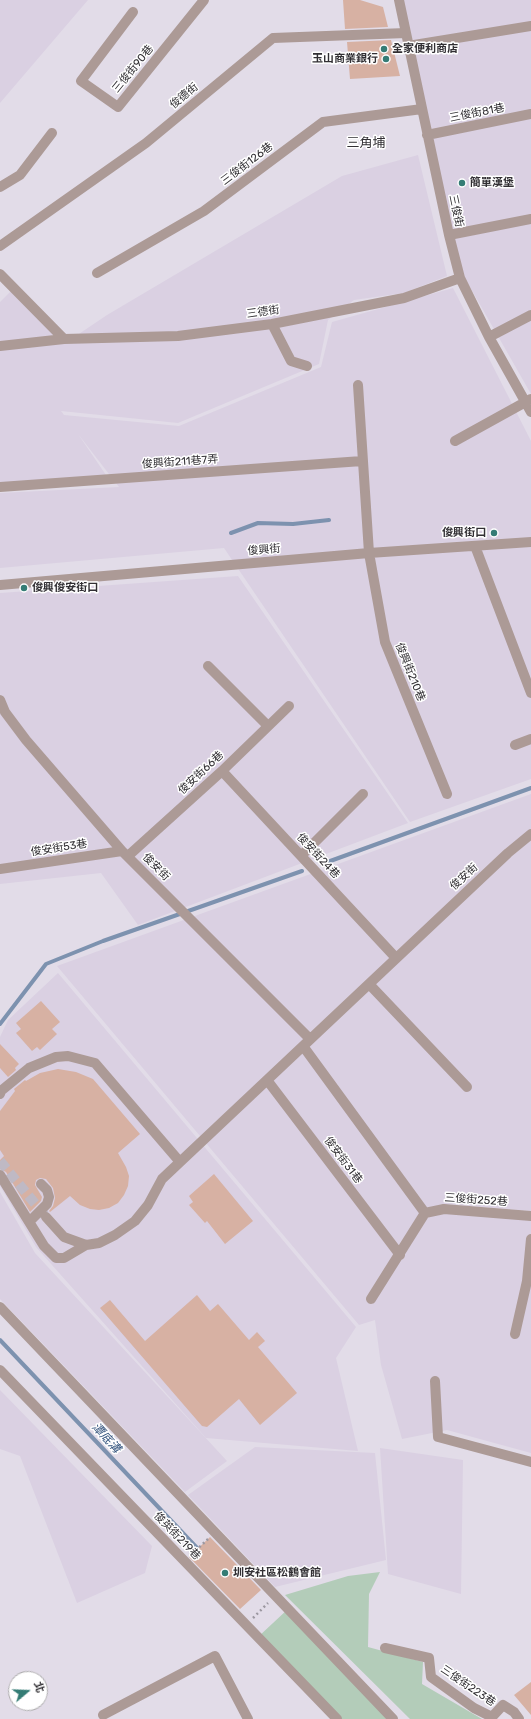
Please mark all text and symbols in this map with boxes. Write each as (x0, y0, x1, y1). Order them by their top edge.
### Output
place label: 全家便利商店 (392, 42, 458, 56)
street label: 三俊街90巷 (110, 43, 156, 95)
marker: 全家便利商店 (379, 44, 389, 54)
place label: 玉山商業銀行 (312, 52, 378, 66)
marker: 玉山商業銀行 (381, 54, 391, 64)
street label: 俊德街 (167, 80, 201, 112)
street label: 三俊街81巷 (448, 101, 506, 125)
district label: 三角埔 (347, 135, 385, 151)
street label: 三俊街126巷 (218, 140, 276, 188)
place label: 簡單漢堡 (470, 176, 514, 190)
marker: 簡單漢堡 (457, 178, 467, 188)
street label: 三俊街 (446, 193, 466, 229)
street label: 三德街 (246, 303, 280, 321)
street label: 俊興街211巷7弄 (141, 453, 219, 471)
place label: 俊興街口 (442, 526, 486, 540)
marker: 俊興街口 (489, 528, 499, 538)
street label: 俊興街 (247, 542, 281, 558)
place label: 俊興俊安街口 (32, 581, 98, 595)
marker: 俊興俊安街口 (19, 583, 29, 593)
street label: 俊興街210巷 (392, 641, 428, 703)
street label: 俊安街66巷 (176, 749, 226, 797)
street label: 俊安街24巷 (294, 831, 342, 881)
street label: 俊安街53巷 (30, 837, 88, 859)
street label: 俊安街 (140, 851, 172, 883)
street label: 俊安街 (447, 861, 481, 893)
street label: 俊安街31巷 (321, 1134, 365, 1186)
street label: 三俊街252巷 (444, 1191, 508, 1209)
water label: 潭底溝 (88, 1420, 124, 1456)
street label: 俊英街219巷 (151, 1509, 203, 1563)
place label: 圳安社區松鶴會館 (233, 1566, 321, 1580)
marker: 圳安社區松鶴會館 (220, 1568, 230, 1578)
street label: 三俊街223巷 (438, 1663, 498, 1709)
north arrow (8, 1671, 48, 1711)
text: 北 (31, 1680, 47, 1695)

